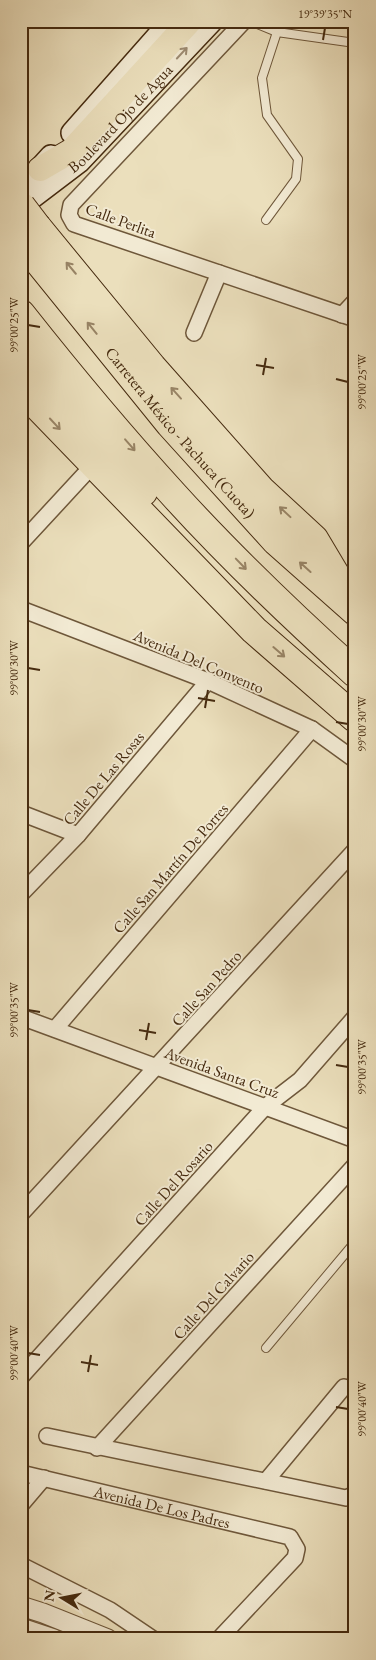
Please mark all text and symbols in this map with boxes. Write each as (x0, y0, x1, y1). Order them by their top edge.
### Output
text: 19°39'35"N (298, 6, 352, 22)
one-way arrow (176, 46, 188, 59)
street label: Boulevard Ojo de Agua (64, 59, 178, 178)
street label: Calle Perlita (83, 198, 160, 243)
one-way arrow (66, 262, 77, 275)
text: 99°00'25"W (6, 296, 22, 353)
one-way arrow (87, 322, 98, 335)
street label: Carretera México - Pachuca (Cuota) (101, 343, 260, 523)
text: 99°00'25"W (354, 353, 370, 410)
one-way arrow (170, 387, 181, 400)
one-way arrow (49, 418, 61, 431)
one-way arrow (125, 439, 136, 452)
one-way arrow (279, 506, 292, 518)
one-way arrow (235, 558, 247, 571)
one-way arrow (299, 561, 312, 572)
street label: Avenida Del Convento (129, 624, 267, 698)
text: 99°00'30"W (6, 639, 22, 696)
one-way arrow (273, 646, 286, 658)
text: 99°00'30"W (354, 695, 370, 752)
street label: Calle De Las Rosas (58, 727, 149, 830)
street label: Calle San Martín De Porres (108, 799, 233, 938)
street label: Calle San Pedro (167, 946, 246, 1031)
text: 99°00'35"W (6, 981, 22, 1038)
text: 99°00'35"W (354, 1038, 370, 1095)
street label: Avenida Santa Cruz (160, 1042, 282, 1103)
street label: Calle Del Rosario (129, 1136, 217, 1231)
street label: Calle Del Calvario (168, 1247, 259, 1344)
text: 99°00'40"W (6, 1324, 22, 1381)
text: 99°00'40"W (354, 1380, 370, 1437)
street label: Avenida De Los Padres (91, 1480, 232, 1533)
north arrow (38, 1572, 88, 1622)
text: N (39, 1588, 59, 1603)

